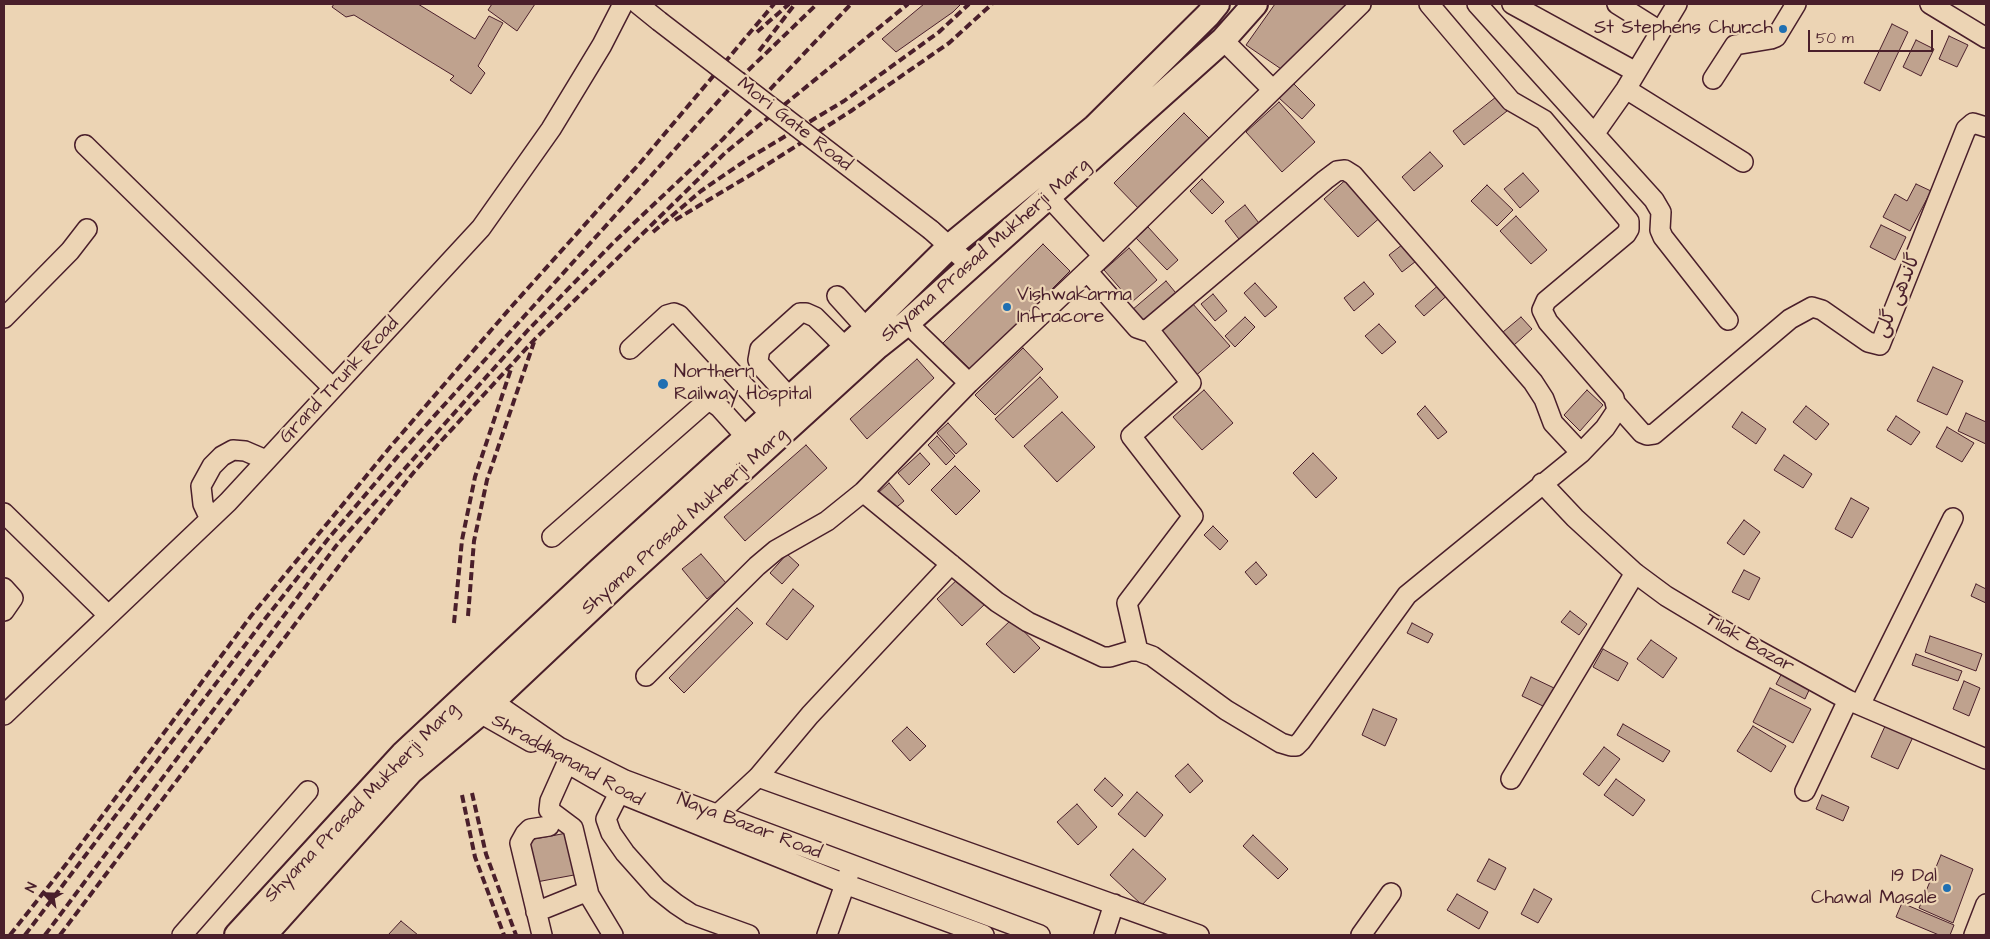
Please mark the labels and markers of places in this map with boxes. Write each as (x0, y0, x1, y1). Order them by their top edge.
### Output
place label: St Stephens Church (1594, 18, 1773, 40)
marker: St Stephens Church (1777, 23, 1789, 35)
place label: Vishwakarma Infracore (1017, 285, 1132, 329)
marker: Vishwakarma Infracore (1001, 301, 1013, 313)
place label: Northern Railway Hospital (674, 362, 812, 406)
marker: Northern Railway Hospital (656, 377, 670, 391)
place label: 19 Dal Chawal Masale (1811, 866, 1937, 910)
marker: 19 Dal Chawal Masale (1941, 882, 1953, 894)

